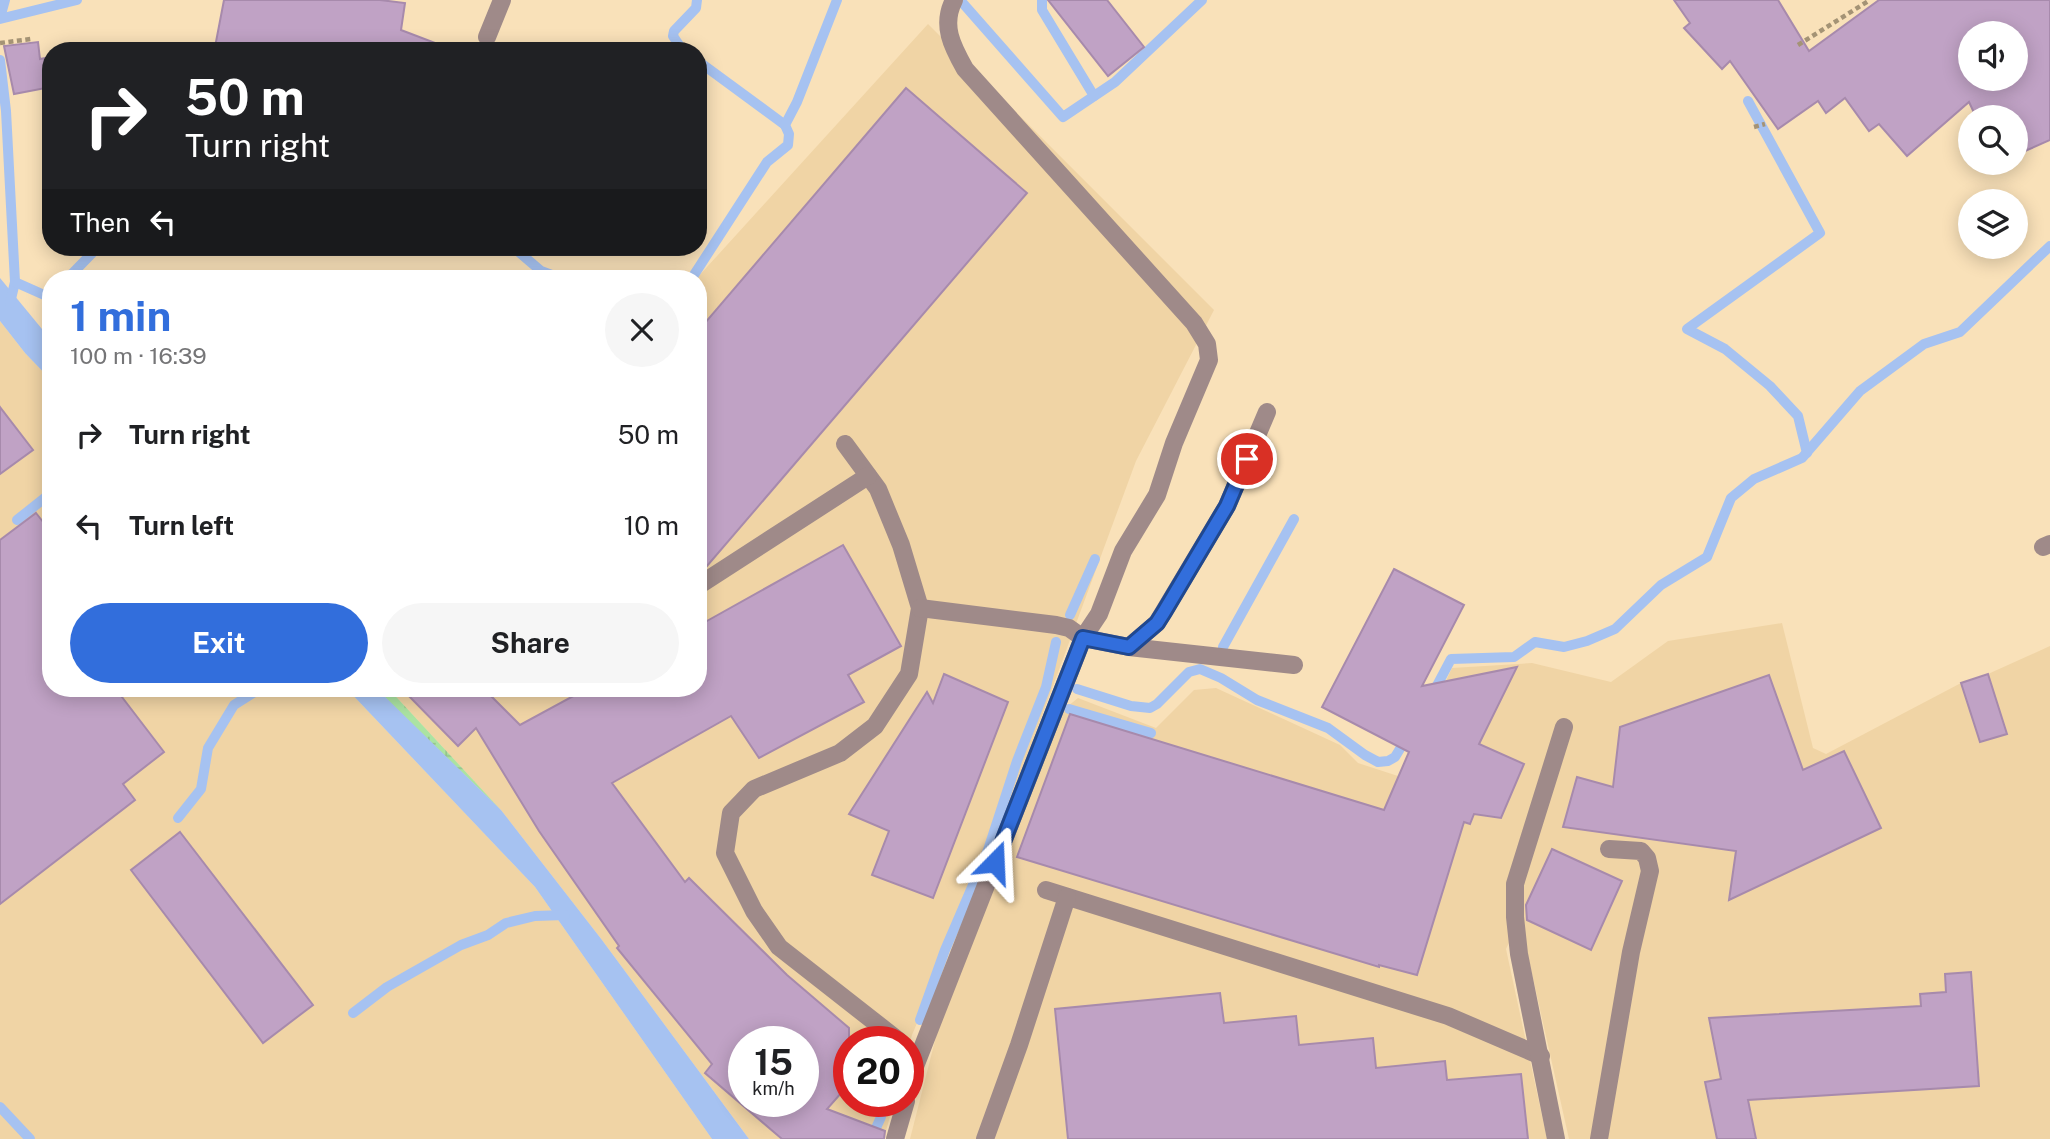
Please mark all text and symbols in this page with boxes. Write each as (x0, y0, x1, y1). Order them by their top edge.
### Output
map controls (1958, 21, 2028, 259)
button: sound (1958, 21, 2028, 91)
text: 50 m (185, 68, 305, 126)
icon: right (70, 70, 161, 161)
button: search (1958, 105, 2028, 175)
text: Turn right (185, 127, 330, 164)
button: layers (1958, 189, 2028, 259)
icon: left (144, 203, 182, 241)
text: Then (70, 207, 130, 238)
text: 1 min (70, 291, 171, 340)
button: close (605, 293, 679, 367)
text: 100 m · 16:39 (70, 342, 207, 369)
icon: right (70, 416, 108, 454)
text: Turn right (129, 419, 251, 450)
text: 50 m (618, 419, 679, 450)
pin (1217, 429, 1277, 489)
icon: arrive (1228, 440, 1266, 478)
icon: left (70, 507, 108, 545)
text: Turn left (129, 510, 234, 541)
text: 10 m (624, 510, 679, 541)
button: Exit (70, 603, 368, 683)
button: Share (382, 603, 679, 683)
position arrow (958, 825, 1032, 899)
speed limit sign: 20 (833, 1026, 924, 1117)
text: 15 (754, 1042, 793, 1083)
text: km/h (752, 1078, 795, 1099)

